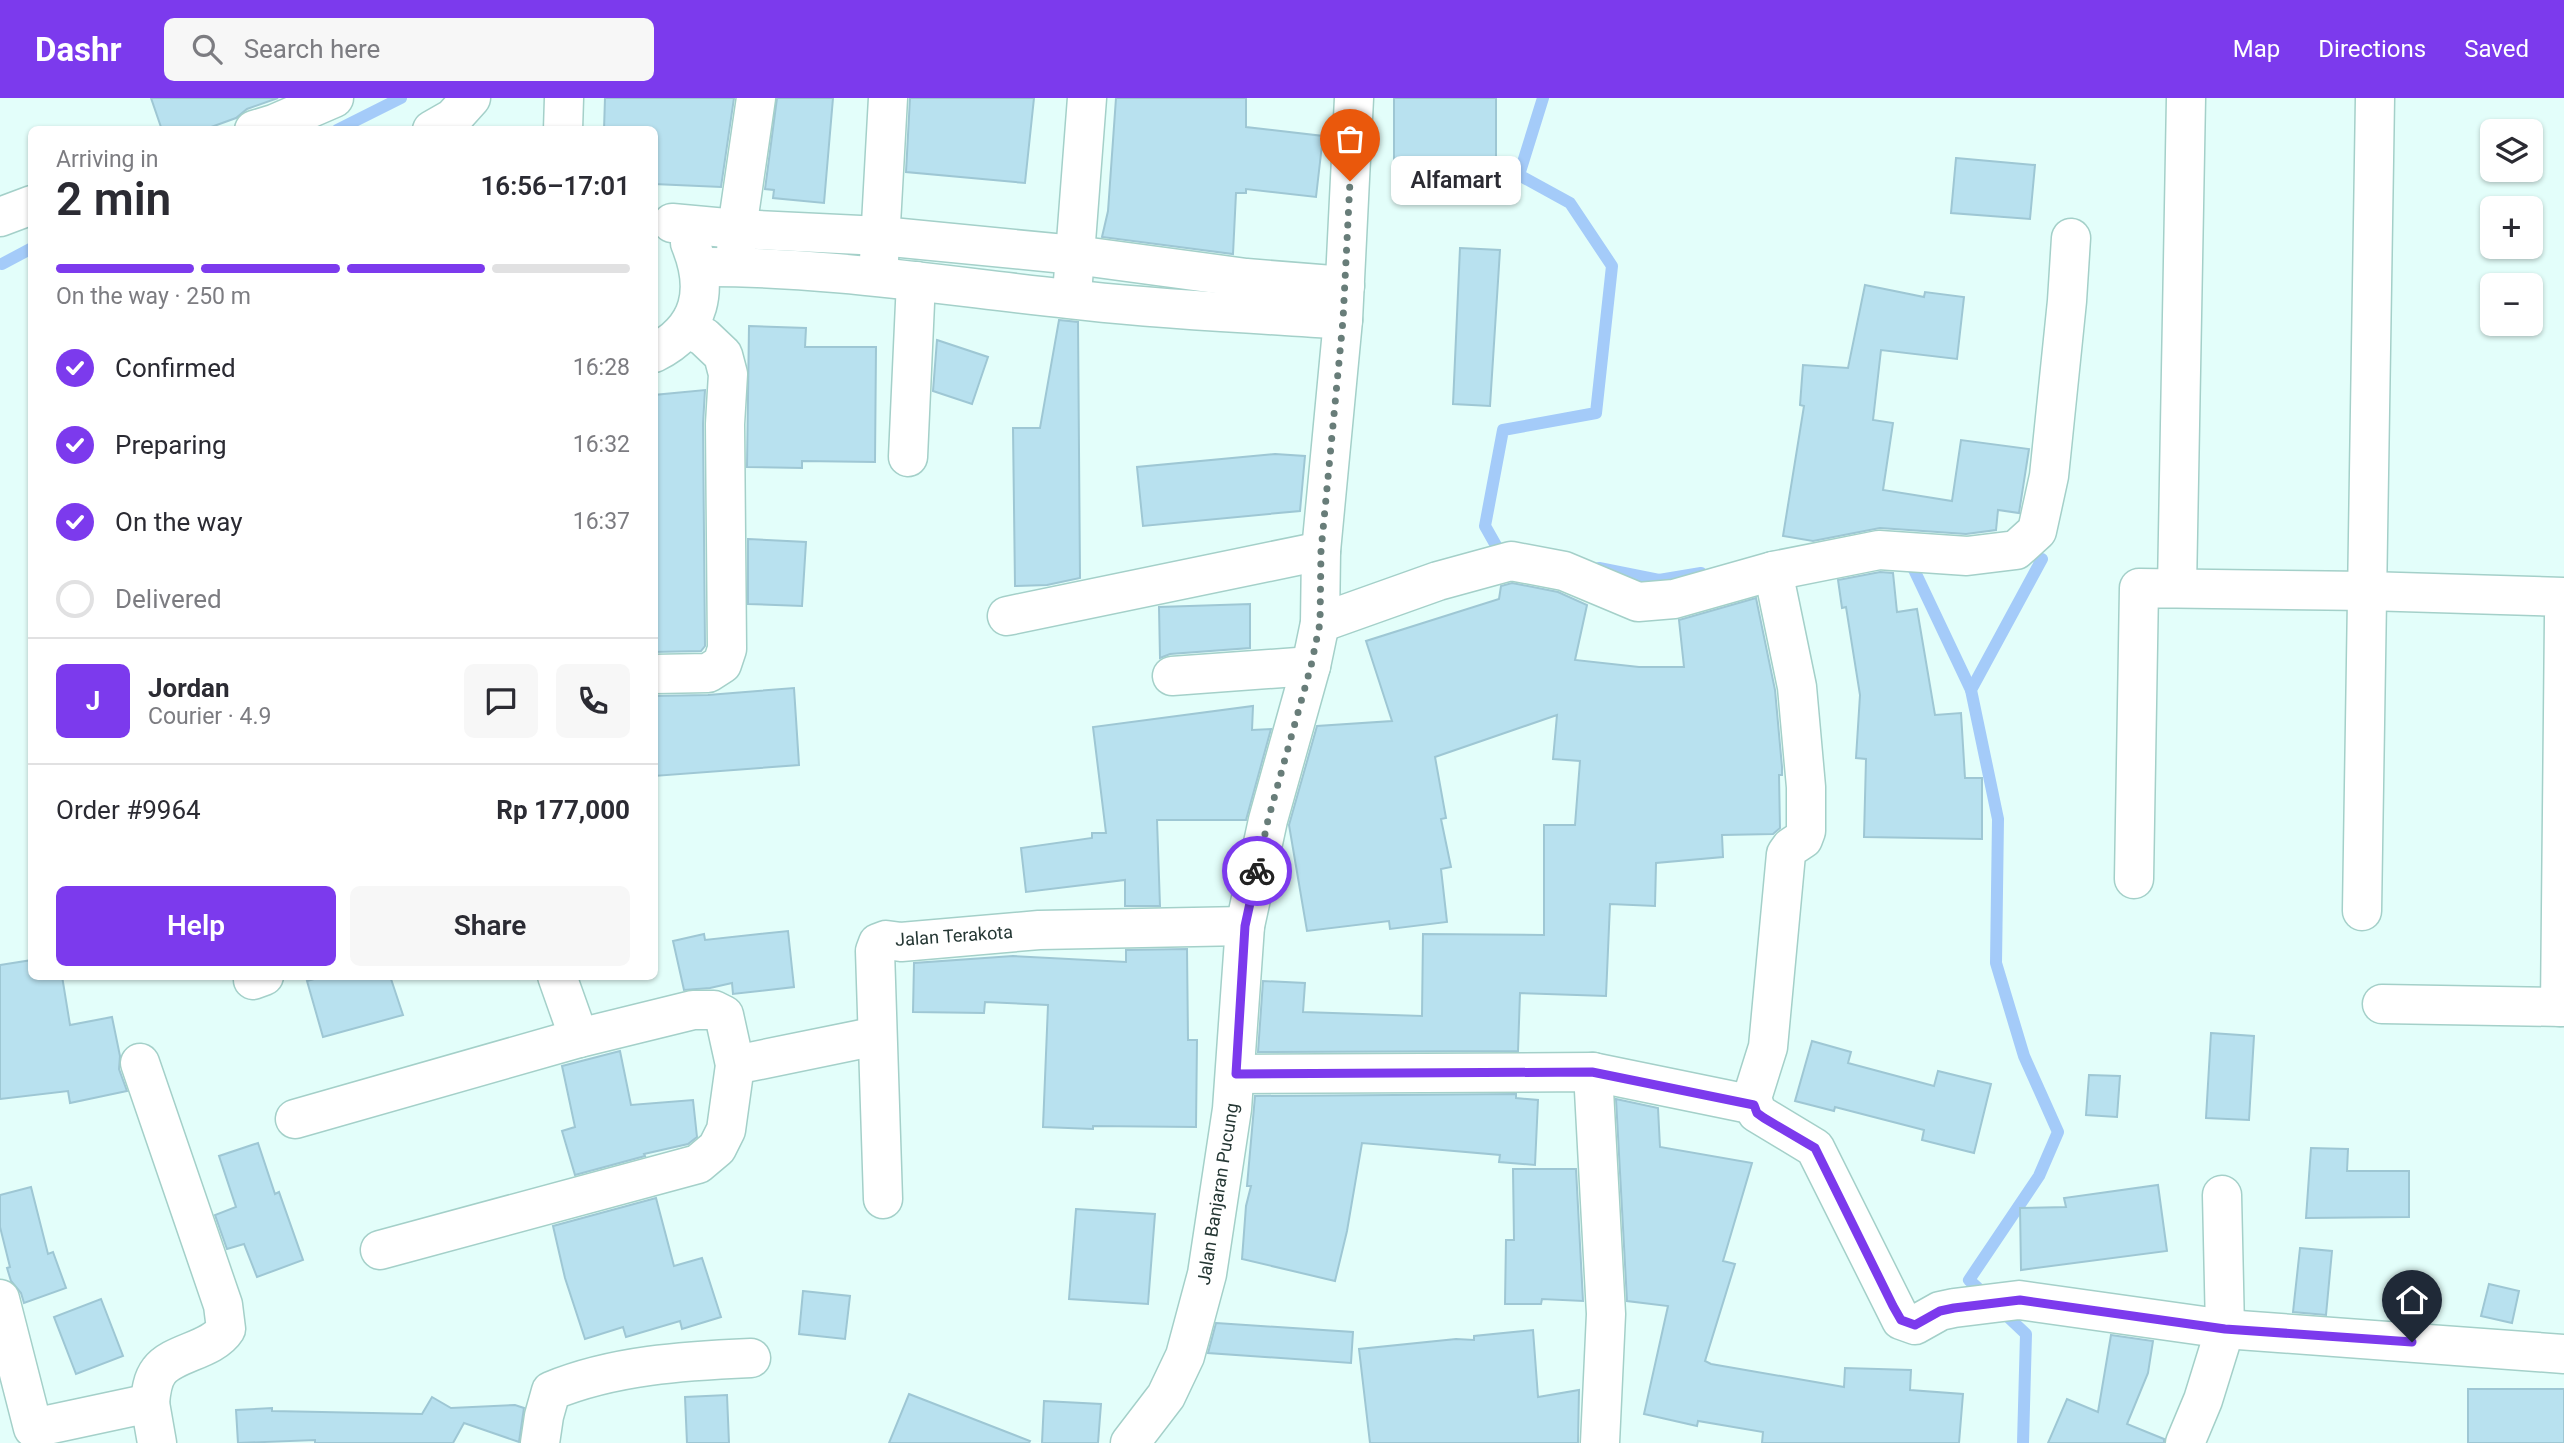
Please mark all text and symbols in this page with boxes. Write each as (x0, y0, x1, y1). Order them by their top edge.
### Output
search box (164, 18, 654, 81)
text: Dashr (35, 30, 122, 69)
icon: search (188, 30, 226, 68)
text: Search here (244, 34, 380, 64)
text: Map (2233, 35, 2280, 63)
text: Directions (2318, 35, 2426, 63)
text: Saved (2464, 35, 2529, 63)
pin (1320, 109, 1380, 181)
map controls (2480, 119, 2543, 336)
button: layers (2480, 119, 2543, 182)
icon: bag (1331, 120, 1369, 158)
text: Arriving in (56, 146, 159, 173)
callout: Alfamart (1392, 156, 1522, 206)
text: Alfamart (1411, 167, 1501, 194)
text: 16:56–17:01 (480, 171, 630, 201)
text: 2 min (56, 172, 171, 226)
button: + (2480, 196, 2543, 259)
button: − (2480, 273, 2543, 336)
text: On the way · 250 m (56, 283, 251, 310)
icon: check (56, 349, 94, 387)
text: Confirmed (115, 353, 236, 383)
text: 16:28 (573, 354, 630, 381)
icon: check (56, 426, 94, 464)
text: Preparing (115, 430, 227, 460)
text: 16:32 (573, 431, 630, 458)
icon: check (56, 503, 94, 541)
text: On the way (115, 507, 243, 537)
text: 16:37 (573, 508, 630, 535)
text: Delivered (115, 584, 222, 614)
button: chat (464, 664, 538, 738)
button: phone (556, 664, 630, 738)
text: Jordan (148, 673, 230, 703)
text: J (86, 686, 100, 716)
text: Courier · 4.9 (148, 703, 271, 730)
text: Order #9964 (56, 795, 201, 825)
text: Rp 177,000 (496, 795, 630, 825)
courier (1222, 836, 1292, 906)
icon: bike (1238, 852, 1276, 890)
button: Help (56, 886, 336, 966)
button: Share (350, 886, 630, 966)
street label: Jalan Terakota (894, 921, 1014, 950)
street label: Jalan Banjaran Pucung (1193, 1101, 1242, 1286)
pin (2382, 1270, 2442, 1342)
icon: home (2393, 1281, 2431, 1319)

